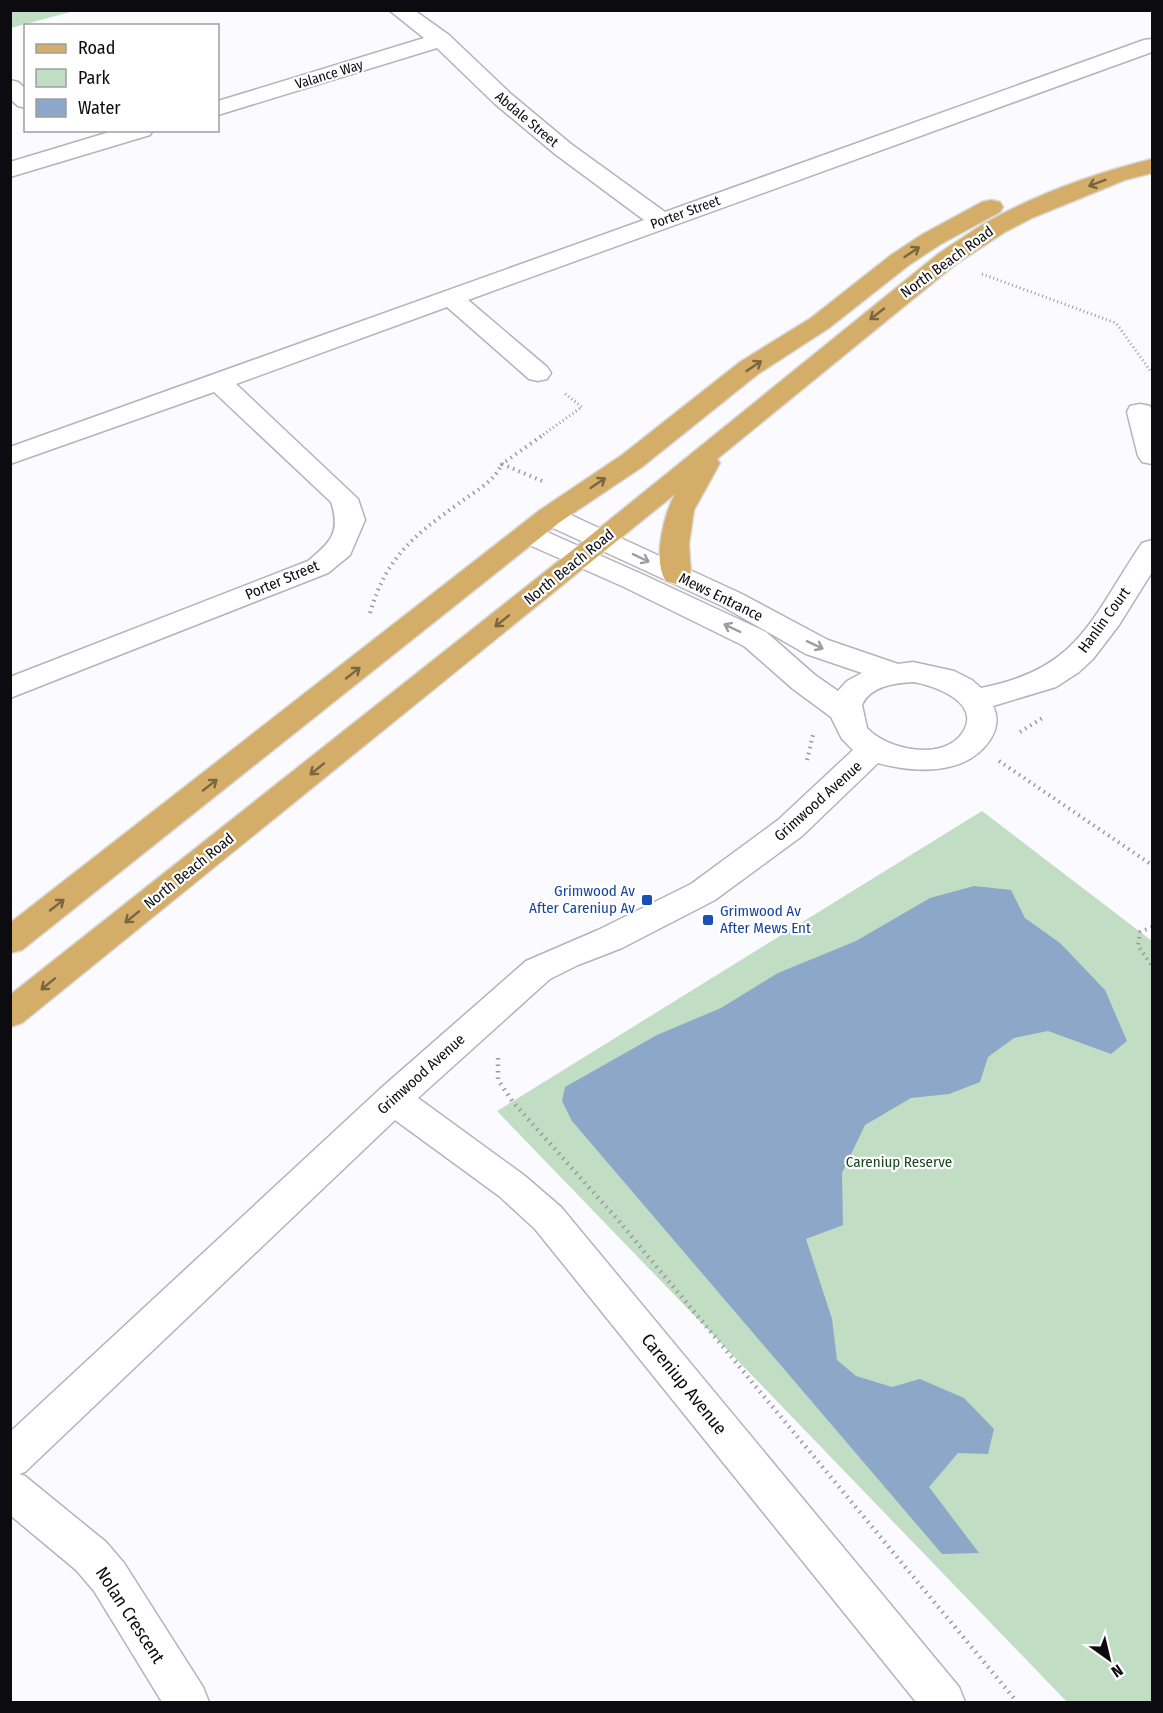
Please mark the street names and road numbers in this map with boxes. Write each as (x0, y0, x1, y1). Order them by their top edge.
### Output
street label: Valance Way (293, 56, 366, 93)
street label: Abdale Street (492, 88, 562, 151)
street label: Porter Street (648, 192, 723, 233)
street label: North Beach Road (897, 222, 997, 302)
street label: North Beach Road (520, 525, 618, 609)
street label: Porter Street (242, 556, 322, 604)
street label: Mews Entrance (676, 569, 766, 625)
street label: Hanlin Court (1074, 584, 1134, 656)
street label: Grimwood Avenue (771, 757, 865, 845)
street label: North Beach Road (140, 829, 238, 913)
street label: Grimwood Avenue (374, 1030, 468, 1118)
street label: Careniup Avenue (636, 1329, 732, 1439)
street label: Nolan Crescent (91, 1563, 169, 1667)

